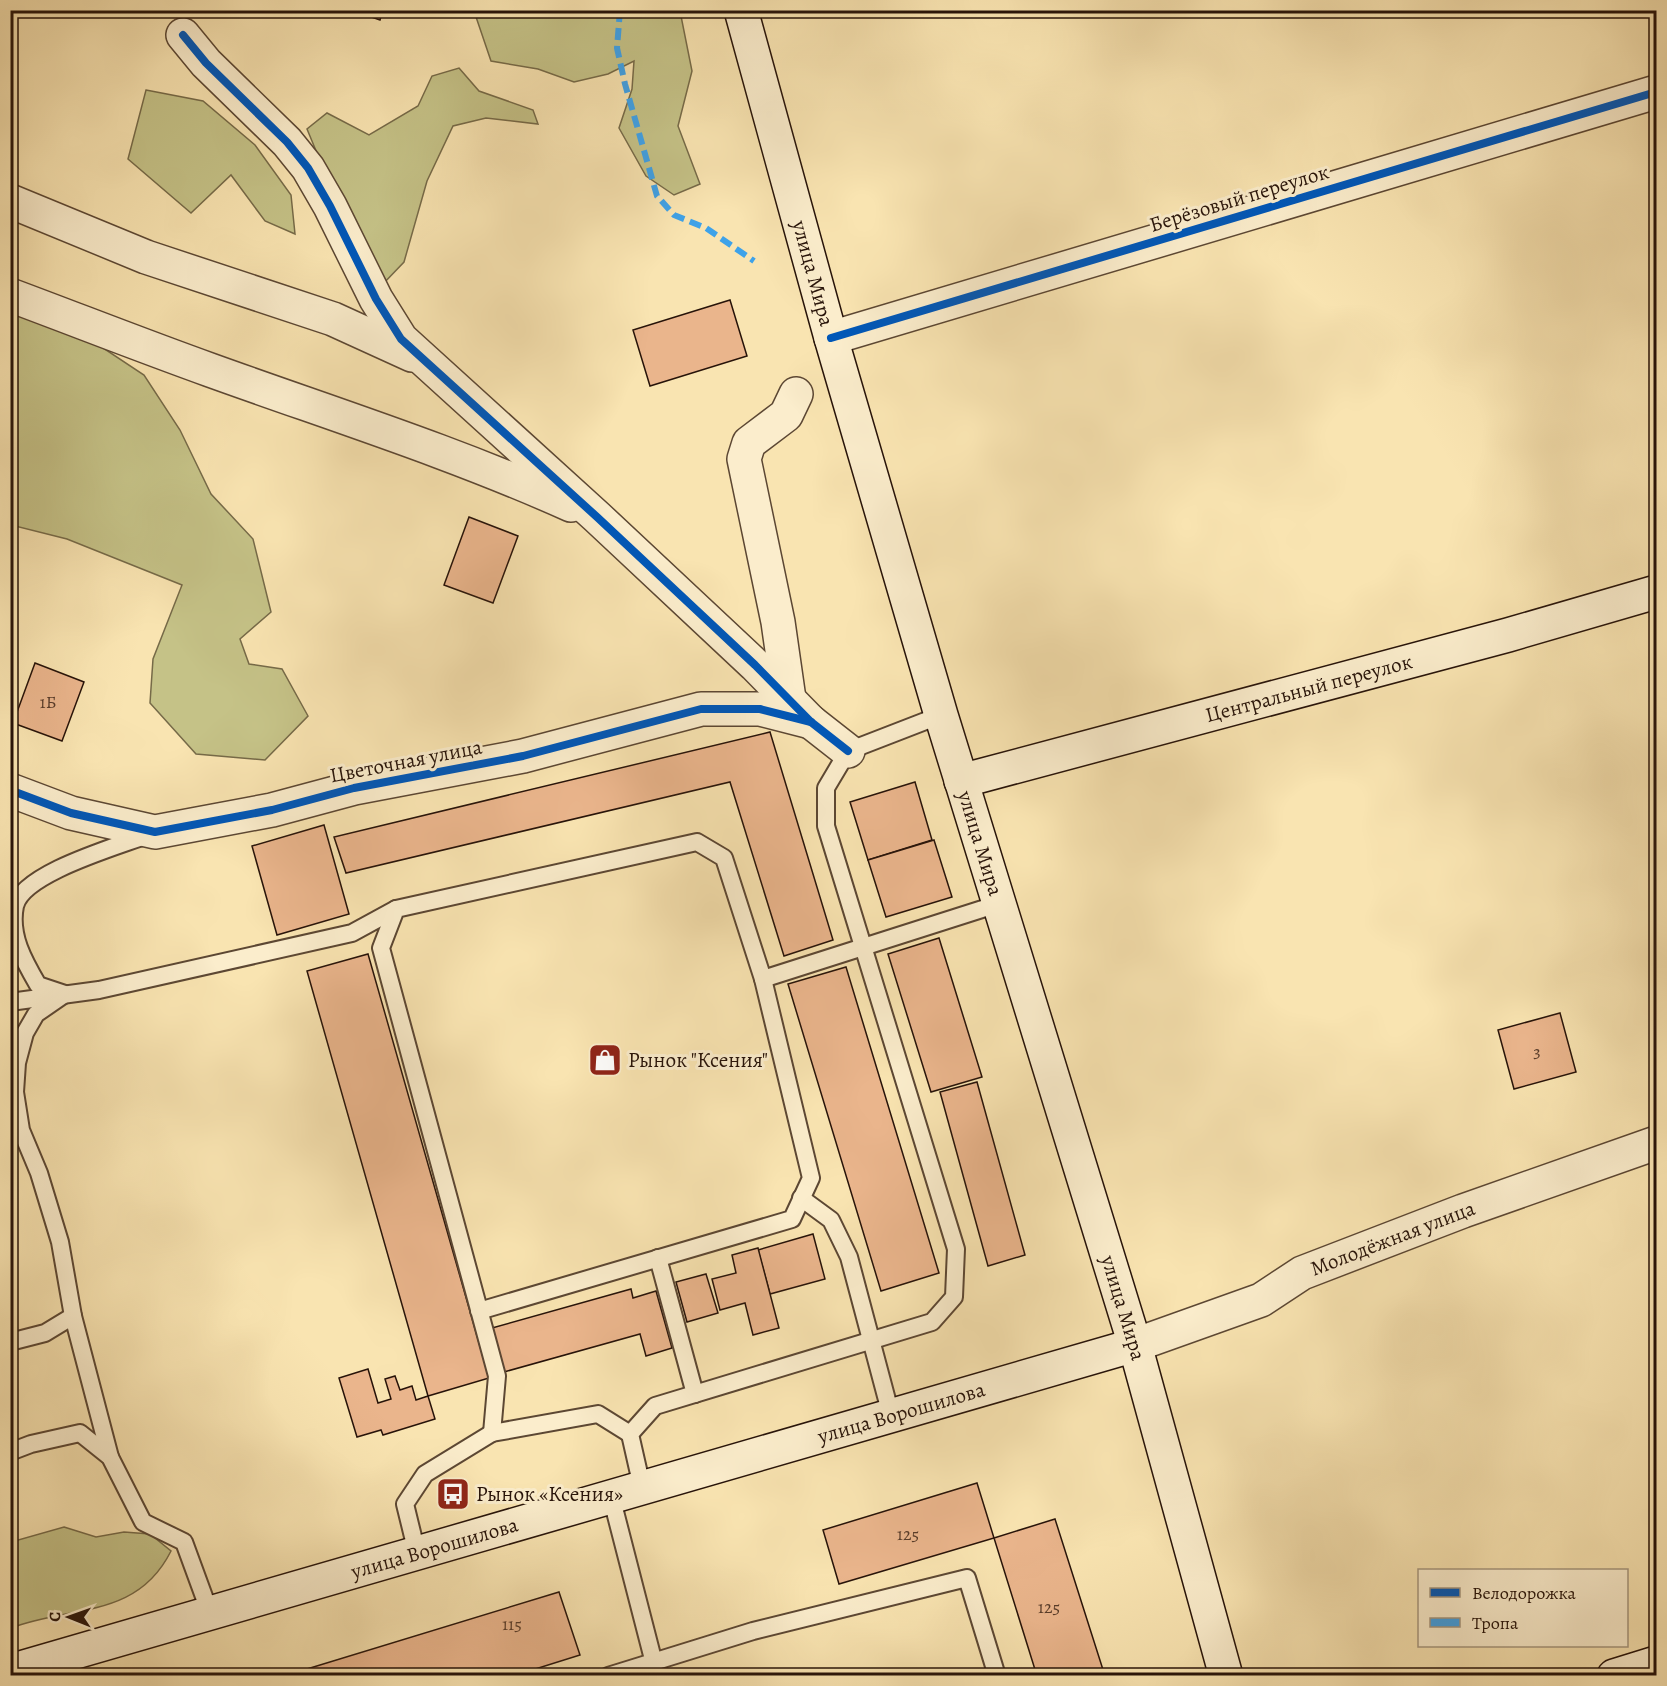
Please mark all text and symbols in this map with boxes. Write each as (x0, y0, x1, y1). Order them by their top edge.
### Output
street label: Берёзовый переулок (1146, 157, 1332, 239)
street label: улица Мира (785, 216, 841, 330)
street label: Центральный переулок (1202, 647, 1415, 729)
house number: 1Б (40, 690, 56, 714)
street label: Цветочная улица (328, 732, 485, 789)
street label: улица Мира (951, 786, 1010, 899)
house number: 3 (1533, 1039, 1541, 1063)
shop icon: Рынок "Ксения" (587, 1042, 623, 1078)
place label: Рынок "Ксения" (628, 1046, 768, 1074)
street label: Молодёжная улица (1306, 1194, 1479, 1282)
street label: улица Мира (1094, 1251, 1153, 1364)
street label: улица Ворошилова (814, 1375, 988, 1450)
bus stop icon: Рынок «Ксения» (435, 1476, 471, 1512)
place label: Рынок «Ксения» (476, 1480, 623, 1508)
street label: улица Ворошилова (347, 1510, 522, 1586)
house number: 125 (897, 1522, 919, 1546)
legend (1418, 1569, 1628, 1647)
text: Велодорожка (1472, 1581, 1577, 1605)
north arrow (39, 1587, 99, 1647)
house number: 125 (1038, 1595, 1060, 1619)
text: С (44, 1611, 66, 1622)
text: Тропа (1472, 1611, 1519, 1635)
house number: 115 (502, 1612, 522, 1636)

